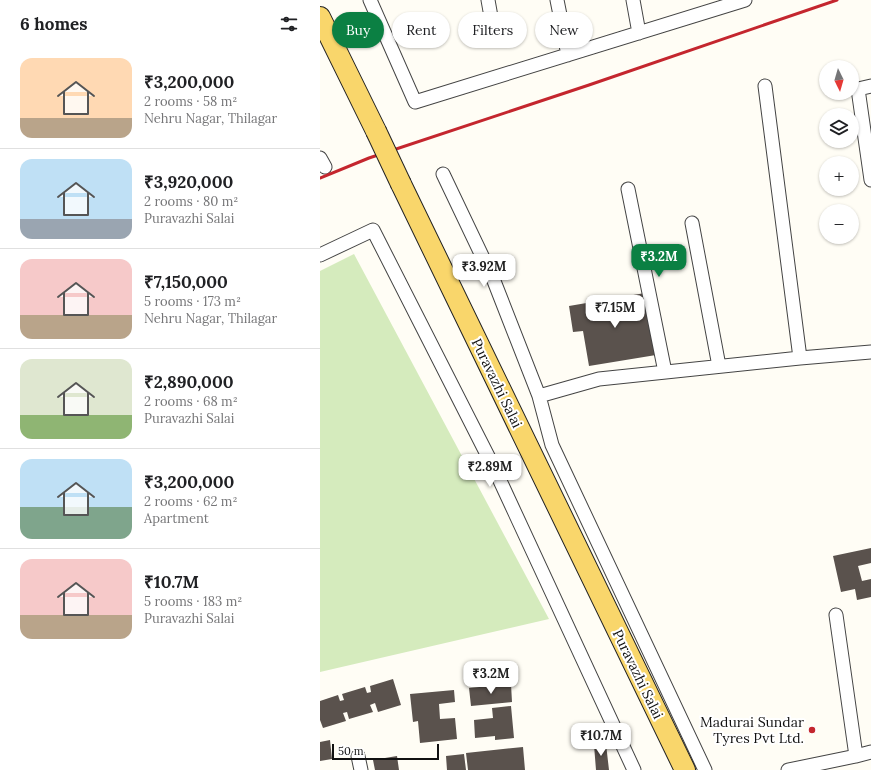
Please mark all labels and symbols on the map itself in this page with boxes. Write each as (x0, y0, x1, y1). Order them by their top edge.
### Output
north arrow (819, 60, 859, 100)
pin: ₹3.2M (631, 244, 687, 278)
pin: ₹3.92M (451, 254, 517, 288)
pin: ₹7.15M (582, 295, 648, 329)
street label: Puravazhi Salai (468, 335, 526, 431)
pin: ₹2.89M (457, 454, 523, 488)
street label: Puravazhi Salai (609, 626, 667, 722)
pin: ₹3.2M (463, 661, 519, 695)
place label: Madurai Sundar Tyres Pvt Ltd. (700, 713, 804, 747)
pin: ₹10.7M (568, 723, 634, 757)
marker: Madurai Sundar Tyres Pvt Ltd. (807, 725, 817, 735)
scale bar (332, 742, 439, 761)

